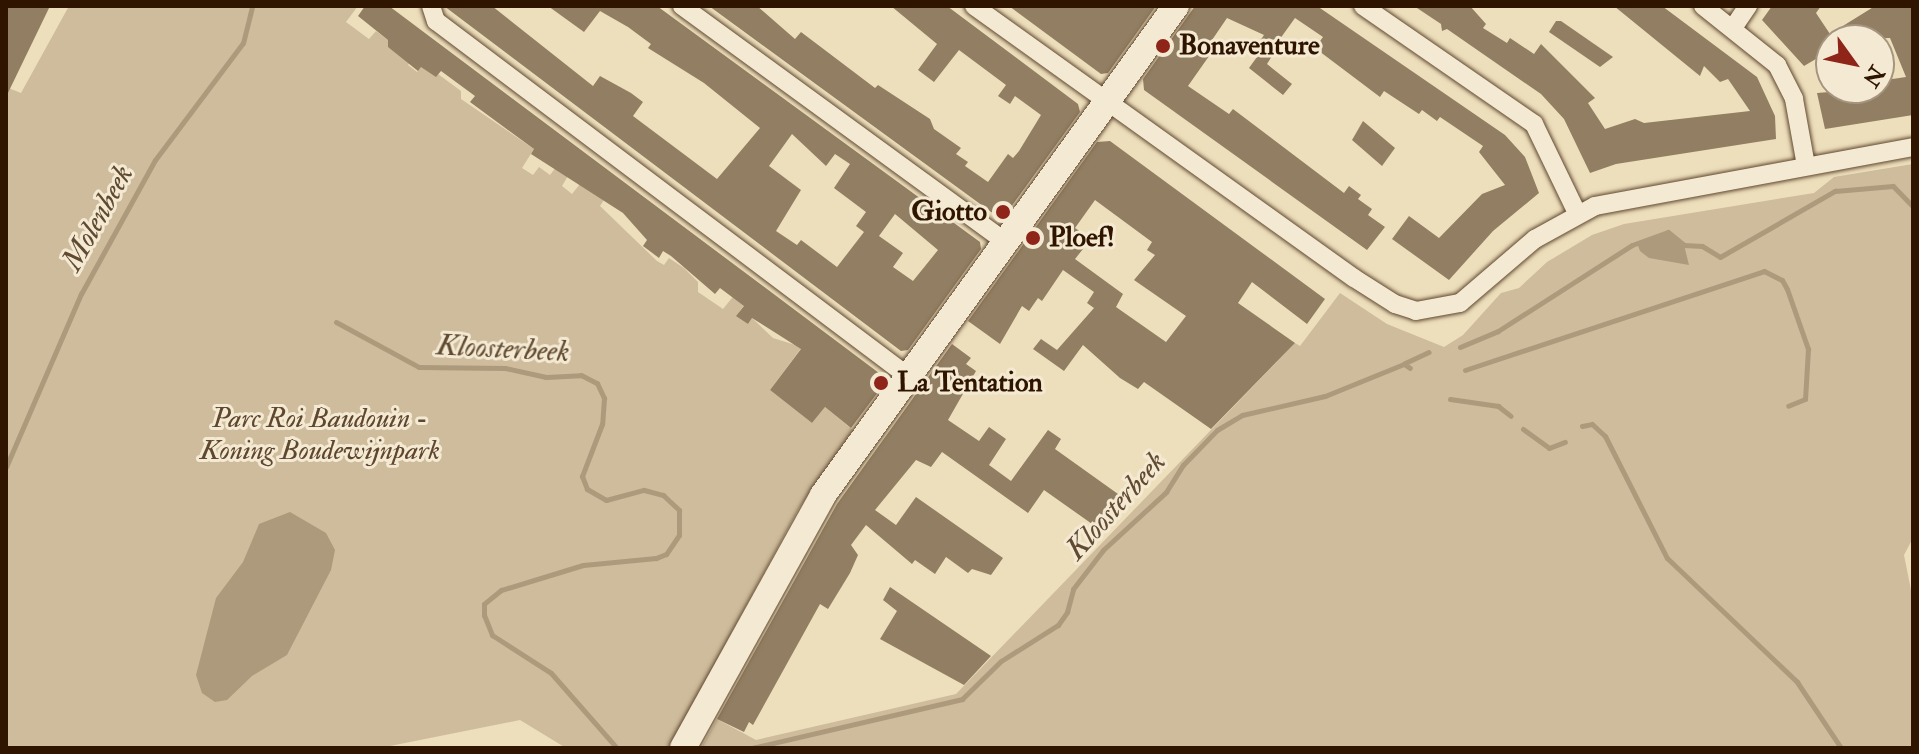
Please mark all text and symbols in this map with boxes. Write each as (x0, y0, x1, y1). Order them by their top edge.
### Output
north arrow (1815, 24, 1895, 104)
place label: Bonaventure (1179, 29, 1320, 63)
marker: Bonaventure (1154, 37, 1172, 55)
text: N (1856, 60, 1891, 92)
water label: Molenbeek (54, 159, 142, 277)
place label: Giotto (911, 195, 987, 229)
marker: Giotto (994, 203, 1012, 221)
place label: Ploef! (1049, 221, 1115, 255)
marker: Ploef! (1024, 229, 1042, 247)
water label: Kloosterbeek (436, 328, 570, 370)
place label: La Tentation (897, 366, 1043, 400)
marker: La Tentation (872, 374, 890, 392)
park label: Parc Roi Baudouin - Koning Boudewijnpark (200, 402, 440, 468)
water label: Kloosterbeek (1058, 444, 1174, 568)

